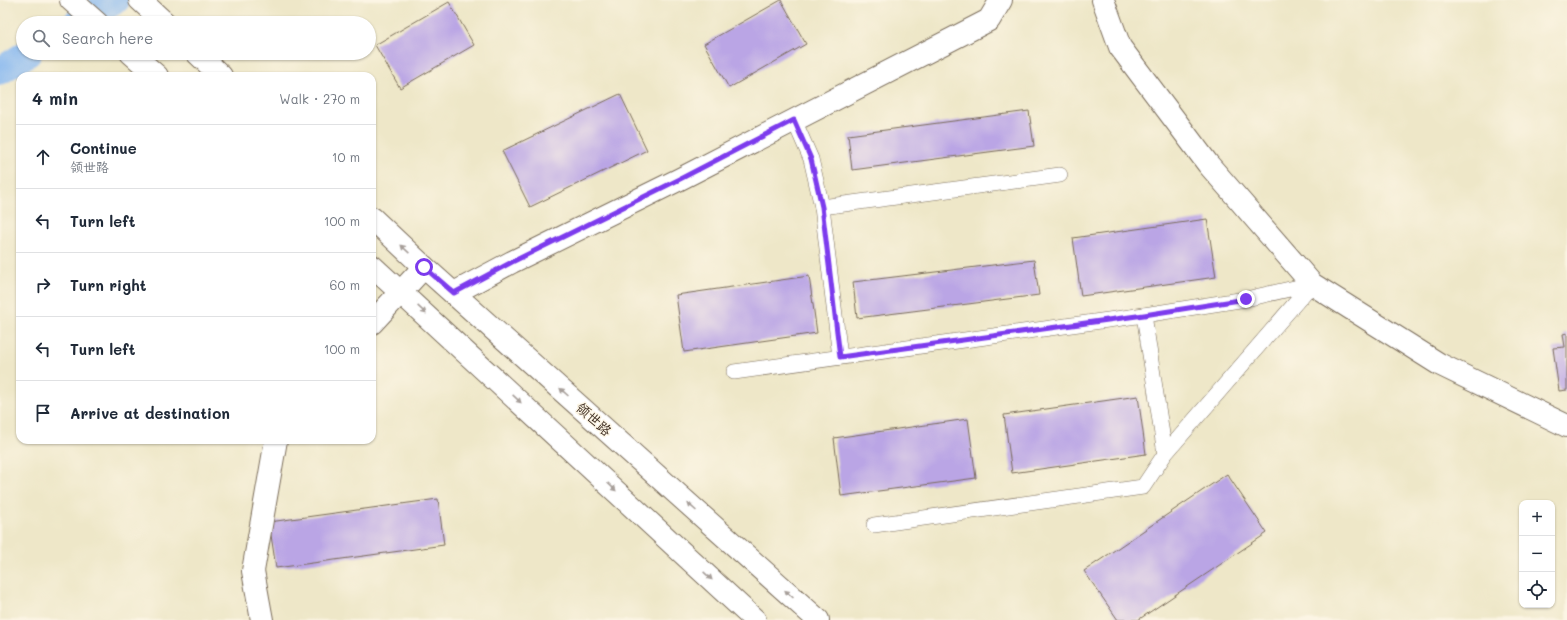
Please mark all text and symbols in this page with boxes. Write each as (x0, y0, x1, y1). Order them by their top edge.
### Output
search box (16, 16, 376, 60)
icon: search (30, 27, 52, 49)
text: Search here (62, 28, 153, 48)
text: 4 min (32, 87, 78, 109)
text: Walk · 270 m (279, 90, 360, 107)
text: Continue (70, 138, 137, 158)
icon: ahead (32, 146, 54, 168)
text: 10 m (332, 148, 360, 165)
text: 领世路 (70, 158, 109, 175)
icon: left (32, 210, 54, 232)
text: Turn left (70, 211, 135, 231)
text: 100 m (324, 212, 360, 229)
one-way arrow (400, 244, 410, 254)
route start (415, 258, 433, 276)
icon: right (32, 274, 54, 296)
text: Turn right (70, 275, 147, 295)
text: 60 m (330, 276, 360, 293)
route end (1237, 290, 1255, 308)
one-way arrow (417, 306, 427, 315)
icon: left (32, 338, 54, 360)
text: Turn left (70, 339, 135, 359)
text: 100 m (324, 340, 360, 357)
one-way arrow (559, 388, 569, 397)
one-way arrow (512, 394, 522, 404)
street label: 领世路 (572, 398, 616, 440)
icon: arrive (32, 402, 54, 424)
text: Arrive at destination (70, 403, 230, 423)
one-way arrow (607, 483, 618, 492)
map controls (1519, 500, 1555, 608)
button: + (1519, 500, 1555, 536)
one-way arrow (687, 502, 697, 512)
button: − (1519, 536, 1555, 572)
one-way arrow (703, 571, 713, 580)
button: locate (1519, 572, 1555, 608)
one-way arrow (784, 589, 794, 599)

